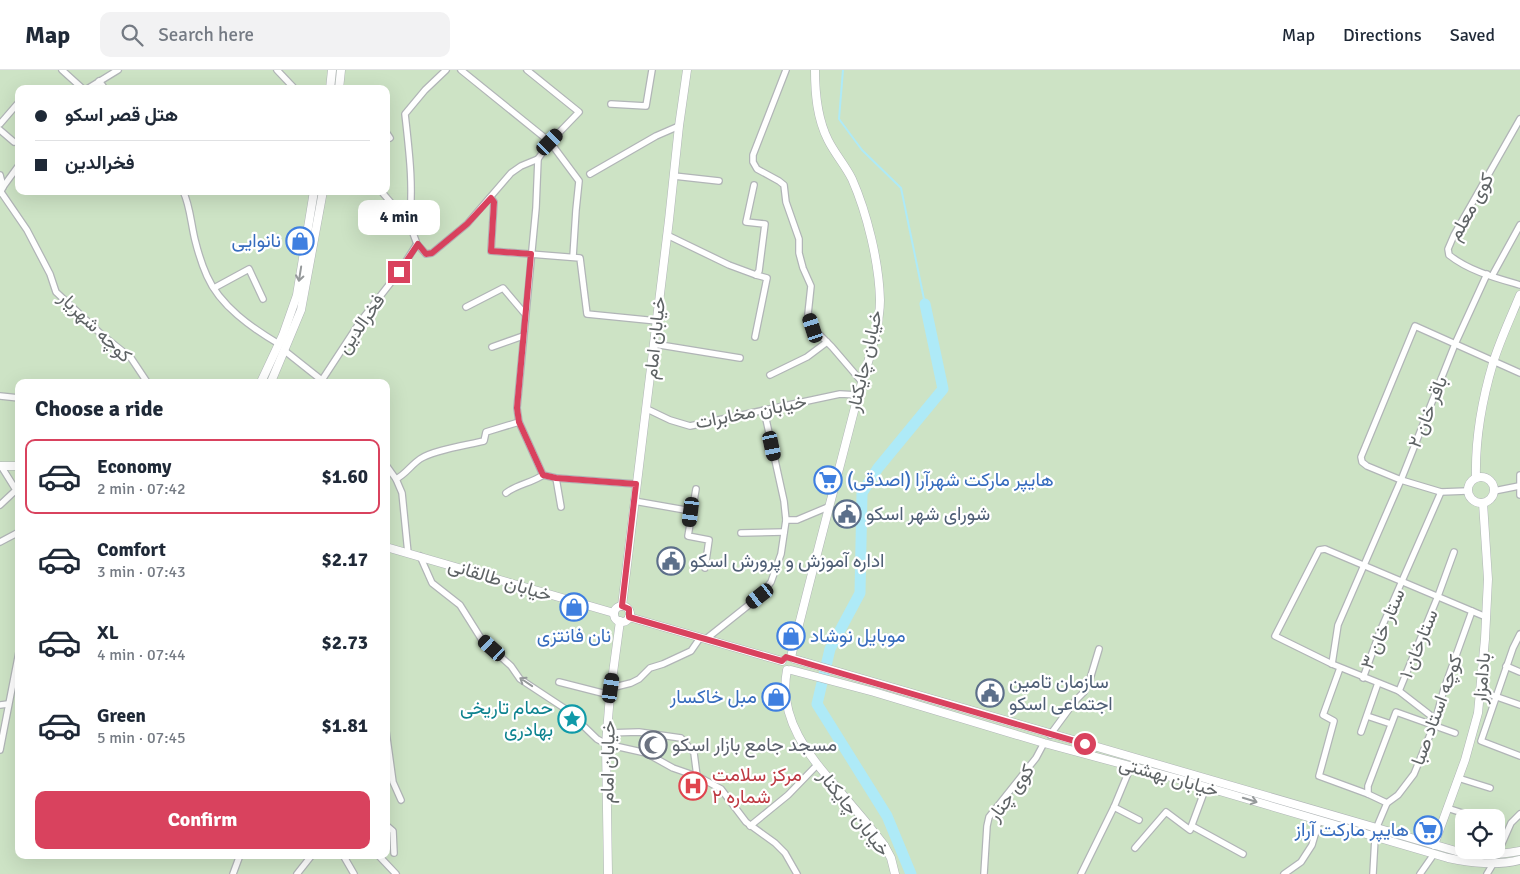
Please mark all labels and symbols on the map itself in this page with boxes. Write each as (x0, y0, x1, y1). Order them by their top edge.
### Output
car (534, 126, 565, 158)
street label: کوی معلم (1443, 169, 1499, 245)
callout: 4 min (358, 200, 440, 234)
shop icon: نانوایی (285, 226, 315, 256)
place label: نانوایی (231, 229, 281, 253)
route end (388, 261, 410, 283)
one-way arrow (295, 265, 305, 281)
street label: کوچه شهریار (52, 285, 137, 369)
street label: فخرالدین (332, 289, 390, 359)
street label: خیابان امام (639, 295, 671, 381)
street label: خیابان چایکنار (841, 308, 889, 415)
car (801, 311, 824, 345)
street label: باقر خان ۲ (1403, 373, 1453, 451)
street label: خیابان مخابرات (693, 389, 809, 435)
car (761, 430, 782, 462)
supermarket icon: هایپر مارکت شهرآرا (اصدقی) (813, 465, 843, 495)
place label: هایپر مارکت شهرآرا (اصدقی) (847, 468, 1054, 493)
car (681, 496, 700, 528)
public building icon: شورای شهر اسکو (832, 499, 862, 529)
place label: شورای شهر اسکو (866, 502, 990, 526)
public building icon: اداره آموزش و پرورش اسکو (656, 546, 686, 576)
place label: اداره آموزش و پرورش اسکو (690, 549, 884, 574)
street label: خیابان طالقانی (445, 553, 555, 607)
car (743, 581, 776, 611)
street label: ستار خان ۳ (1355, 585, 1411, 673)
shop icon: نان فانتزی (559, 592, 589, 622)
street label: ستارخان ۱ (1394, 606, 1444, 682)
shop icon: موبایل نوشاد (776, 621, 806, 651)
place label: نان فانتزی (537, 624, 611, 648)
place label: موبایل نوشاد (810, 624, 906, 648)
car (475, 632, 508, 664)
street label: کوچه استاد صبا (1406, 651, 1469, 769)
street label: بادامزار (1468, 651, 1496, 706)
place label: سازمان تامین اجتماعی اسکو (1009, 670, 1113, 716)
car (601, 672, 620, 704)
one-way arrow (519, 677, 533, 687)
public building icon: سازمان تامین اجتماعی اسکو (975, 678, 1005, 708)
shop icon: مبل خاکسار (761, 682, 791, 712)
place label: مبل خاکسار (669, 685, 757, 709)
place label: حمام تاریخی بهادری (460, 696, 553, 742)
place icon: حمام تاریخی بهادری (557, 704, 587, 734)
street label: خیابان امام (595, 720, 621, 804)
mosque icon: مسجد جامع بازار اسکو (638, 730, 668, 760)
place label: مسجد جامع بازار اسکو (672, 733, 837, 758)
route start (1074, 733, 1096, 755)
street label: خیابان بهشتی (1116, 751, 1222, 803)
street label: کوی چنار (982, 760, 1041, 828)
place label: مرکز سلامت شماره ۲ (712, 763, 802, 809)
street label: خیابان چایکنار (811, 764, 895, 862)
hospital icon: مرکز سلامت شماره ۲ (678, 771, 708, 801)
one-way arrow (1242, 796, 1258, 805)
supermarket icon: هایپر مارکت آراز (1413, 815, 1443, 845)
place label: هایپر مارکت آراز (1294, 818, 1409, 843)

